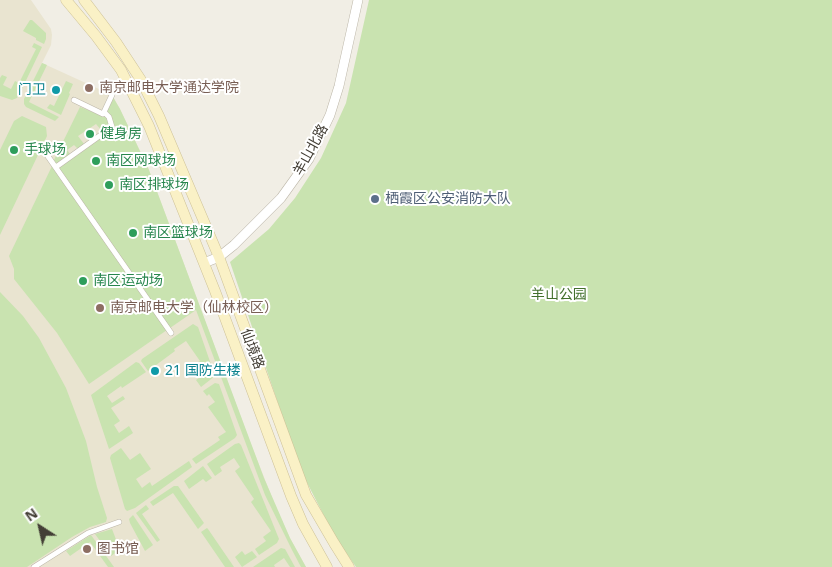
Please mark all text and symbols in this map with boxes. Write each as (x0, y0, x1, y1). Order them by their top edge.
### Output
place label: 南京邮电大学通达学院 (99, 80, 239, 96)
place label: 门卫 (18, 82, 46, 98)
marker: 南京邮电大学通达学院 (83, 82, 95, 94)
marker: 门卫 (50, 84, 62, 96)
street label: 羊山北路 (290, 121, 332, 179)
place label: 健身房 (100, 126, 142, 142)
marker: 健身房 (84, 128, 96, 140)
place label: 手球场 (24, 142, 66, 158)
marker: 手球场 (8, 144, 20, 156)
place label: 南区网球场 (106, 153, 176, 169)
marker: 南区网球场 (90, 155, 102, 167)
place label: 南区排球场 (119, 177, 189, 193)
marker: 南区排球场 (103, 179, 115, 191)
place label: 栖霞区公安消防大队 (385, 191, 511, 207)
marker: 栖霞区公安消防大队 (369, 193, 381, 205)
place label: 南区篮球场 (143, 225, 213, 241)
marker: 南区篮球场 (127, 227, 139, 239)
place label: 南区运动场 (93, 273, 163, 289)
marker: 南区运动场 (77, 275, 89, 287)
park label: 羊山公园 (531, 287, 587, 303)
place label: 南京邮电大学（仙林校区） (110, 300, 278, 316)
marker: 南京邮电大学（仙林校区） (94, 302, 106, 314)
street label: 仙境路 (237, 326, 267, 372)
place label: 21 国防生楼 (165, 363, 241, 379)
marker: 21 国防生楼 (149, 365, 161, 377)
north arrow (15, 502, 65, 552)
text: N (21, 503, 41, 525)
place label: 图书馆 (97, 541, 139, 557)
marker: 图书馆 (81, 543, 93, 555)

